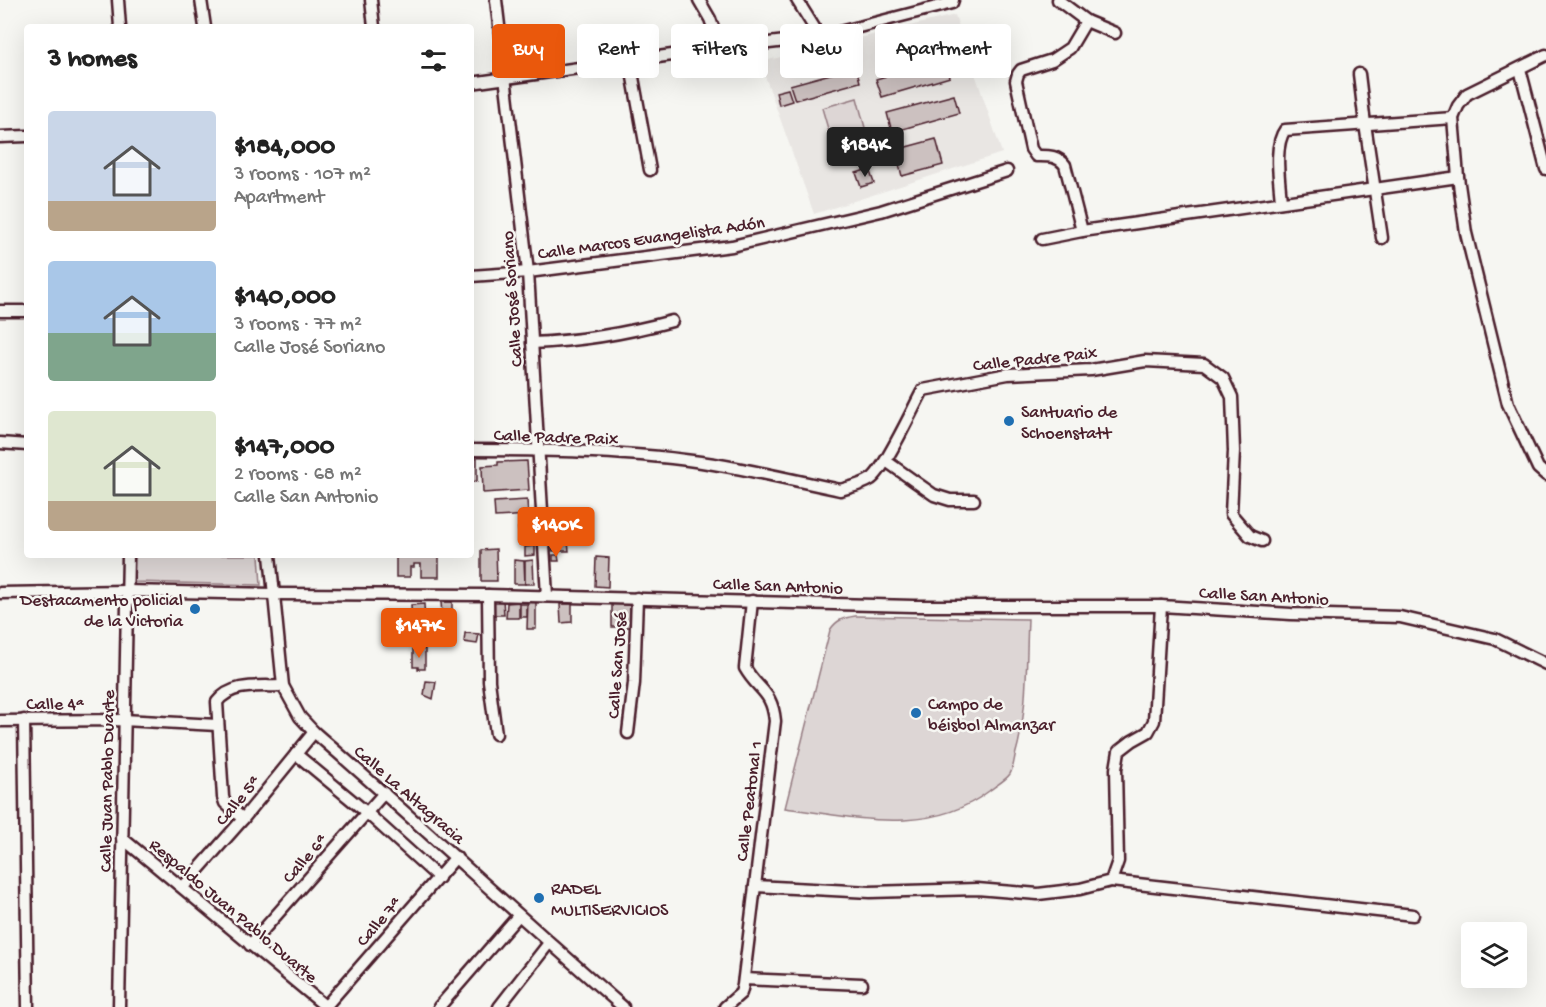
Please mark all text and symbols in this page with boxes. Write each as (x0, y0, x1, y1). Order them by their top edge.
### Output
chip: Buy (492, 24, 565, 78)
chip: Rent (577, 24, 659, 78)
chip: Filters (671, 24, 768, 78)
chip: New (780, 24, 863, 78)
chip: Apartment (875, 24, 1011, 78)
icon: filters (417, 44, 450, 77)
text: 3 homes (48, 45, 137, 76)
pin: $184K (823, 127, 907, 178)
text: $184,000 (234, 133, 335, 164)
icon: home (96, 135, 168, 207)
text: $184K (841, 135, 889, 158)
text: 3 rooms · 107 m² (234, 164, 371, 187)
text: Apartment (234, 187, 324, 210)
street label: Calle Marcos Evangelista Adón (537, 213, 767, 266)
street label: Calle José Soriano (498, 230, 529, 367)
text: $140,000 (234, 283, 336, 314)
icon: home (96, 285, 168, 357)
text: 3 rooms · 77 m² (234, 314, 362, 337)
text: Calle José Soriano (234, 337, 385, 360)
street label: Calle Padre Paix (972, 343, 1099, 377)
place label: Santuario de Schoenstatt (1021, 403, 1118, 445)
marker: Santuario de Schoenstatt (1002, 414, 1016, 428)
street label: Calle Padre Paix (493, 426, 619, 451)
text: $147,000 (234, 433, 334, 464)
icon: home (96, 435, 168, 507)
text: 2 rooms · 68 m² (234, 464, 362, 487)
text: Calle San Antonio (234, 487, 379, 510)
pin: $140K (514, 507, 598, 558)
text: $140K (532, 515, 580, 538)
street label: Calle San Antonio (713, 575, 843, 600)
street label: Calle San Antonio (1198, 584, 1329, 611)
place label: Destacamento policial de la Victoria (19, 591, 184, 633)
marker: Destacamento policial de la Victoria (188, 602, 202, 616)
pin: $147K (377, 608, 461, 659)
street label: Calle San José (604, 610, 633, 719)
text: $147K (395, 616, 443, 639)
street label: Calle Juan Pablo Duarte (96, 689, 121, 872)
street label: Calle 4ª (26, 695, 85, 716)
place label: Campo de béisbol Almanzar (928, 695, 1056, 737)
marker: Campo de béisbol Almanzar (909, 706, 923, 720)
street label: Calle Peatonal 1 (733, 740, 768, 863)
street label: Calle La Altagracia (348, 742, 469, 851)
street label: Calle 5ª (212, 771, 267, 831)
street label: Calle 6ª (279, 830, 334, 888)
street label: Respaldo Juan Pablo Duarte (144, 835, 321, 989)
place label: RADEL MULTISERVICIOS (551, 880, 669, 922)
marker: RADEL MULTISERVICIOS (532, 891, 546, 905)
street label: Calle 7ª (353, 893, 408, 951)
map controls (1461, 922, 1527, 988)
button: layers (1461, 922, 1527, 988)

